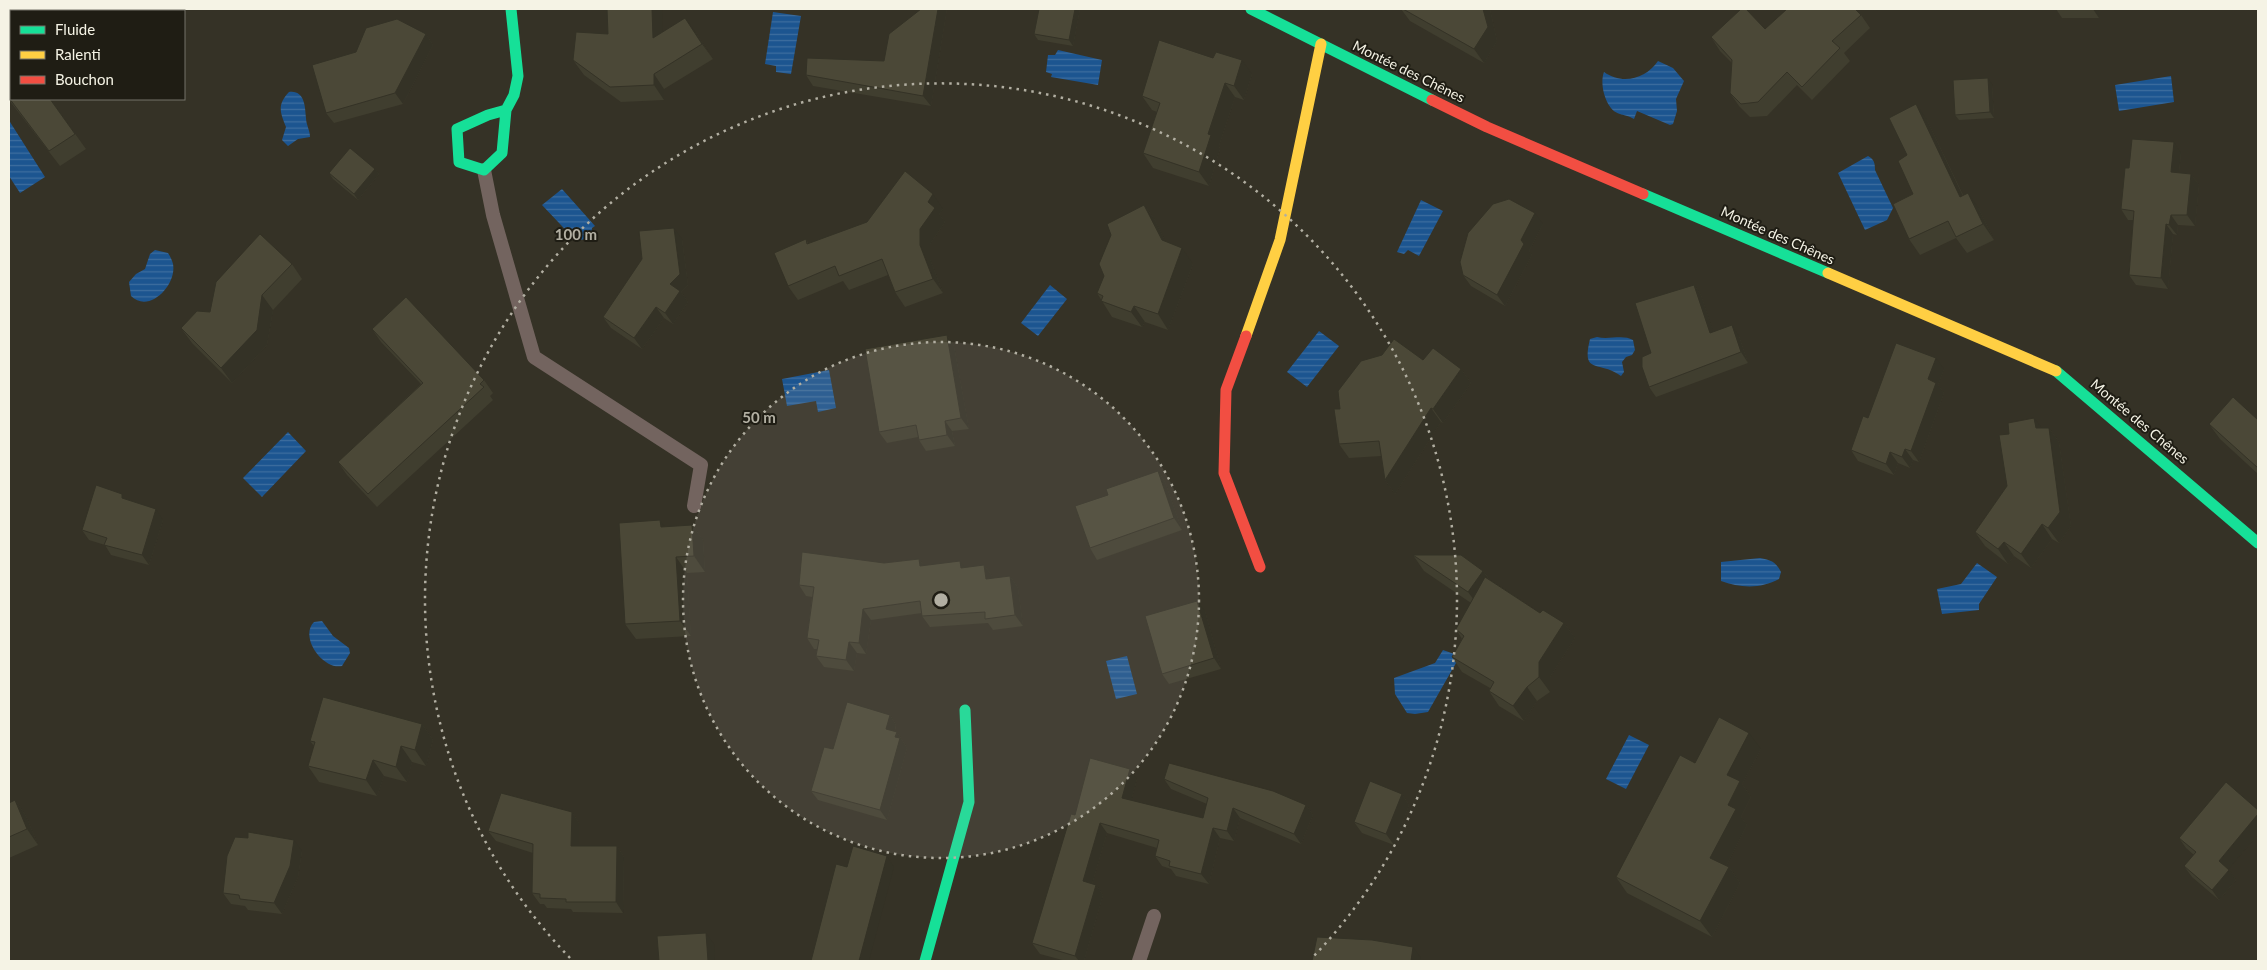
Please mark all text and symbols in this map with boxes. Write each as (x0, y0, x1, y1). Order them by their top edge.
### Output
legend (10, 10, 185, 100)
text: Fluide (55, 20, 95, 38)
street label: Montée des Chênes (1350, 37, 1468, 105)
text: Ralenti (55, 45, 101, 63)
text: Bouchon (55, 70, 114, 88)
street label: Montée des Chênes (1719, 202, 1837, 268)
text: 100 m (555, 225, 597, 243)
street label: Montée des Chênes (2088, 375, 2192, 467)
text: 50 m (742, 408, 776, 426)
centre of rings (932, 591, 950, 609)

